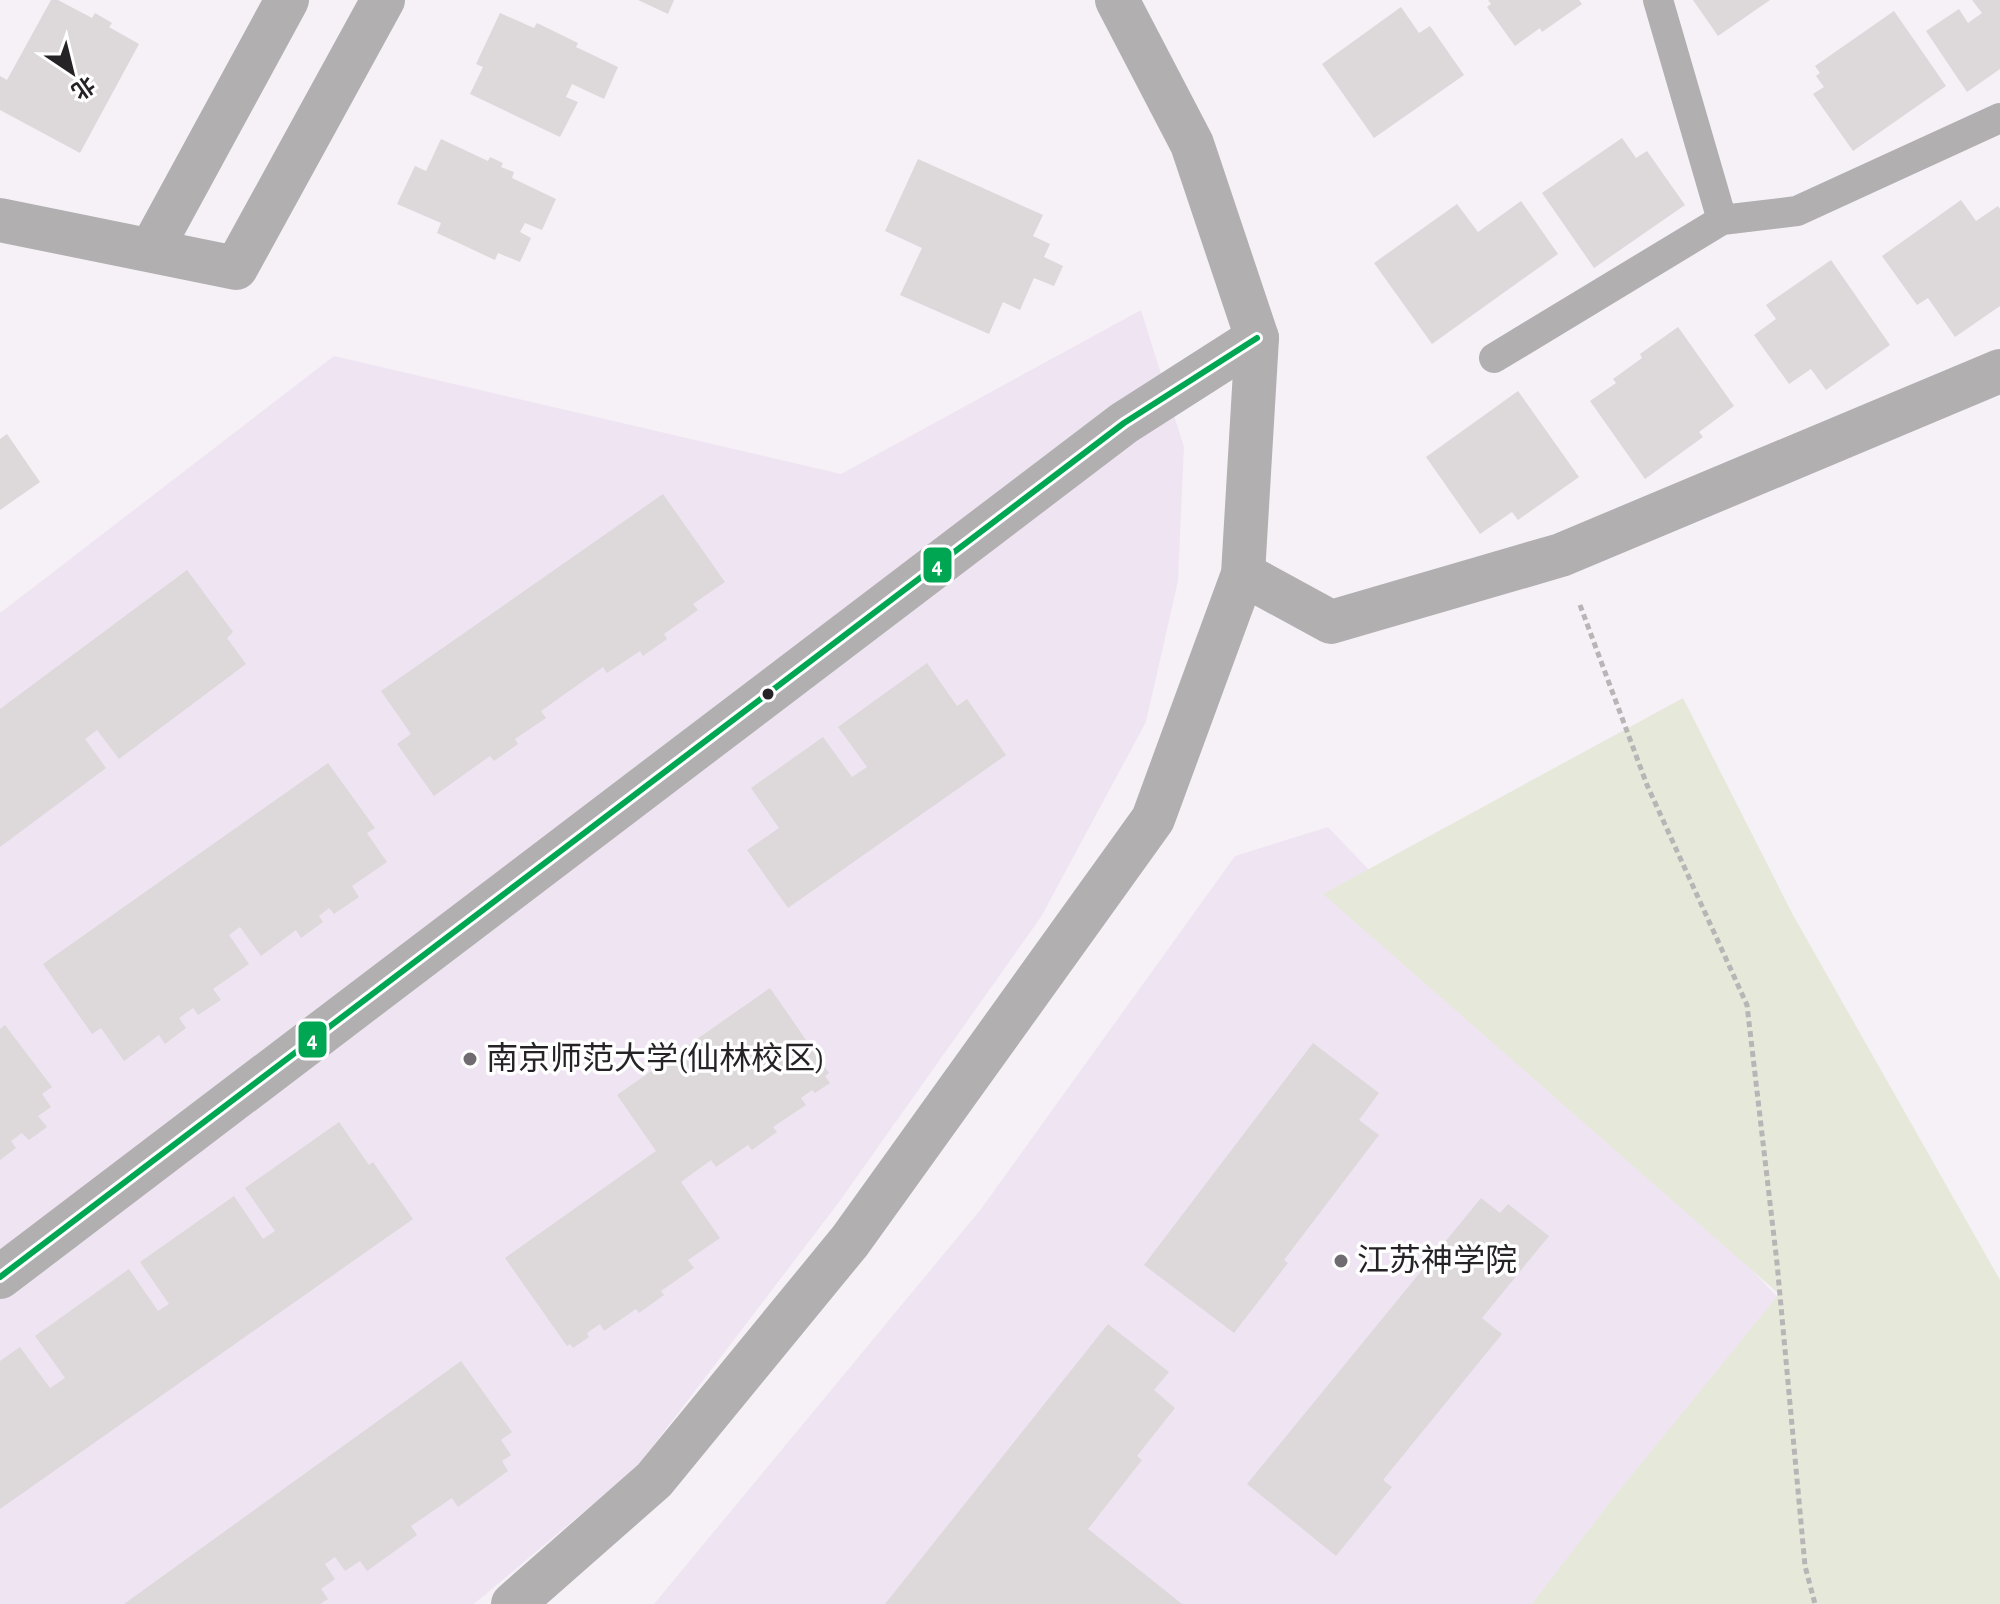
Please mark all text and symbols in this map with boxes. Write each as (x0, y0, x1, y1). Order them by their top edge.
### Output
north arrow (32, 32, 112, 112)
text: 北 (68, 72, 99, 104)
line badge: 4 (922, 546, 953, 584)
text: 4 (931, 555, 943, 577)
unlabelled marker (760, 686, 776, 702)
line badge: 4 (297, 1020, 328, 1059)
text: 4 (306, 1029, 318, 1051)
place label: 南京师范大学(仙林校区) (486, 1041, 825, 1075)
marker: 南京师范大学(仙林校区) (461, 1050, 479, 1068)
place label: 江苏神学院 (1357, 1243, 1517, 1277)
marker: 江苏神学院 (1332, 1252, 1350, 1270)

